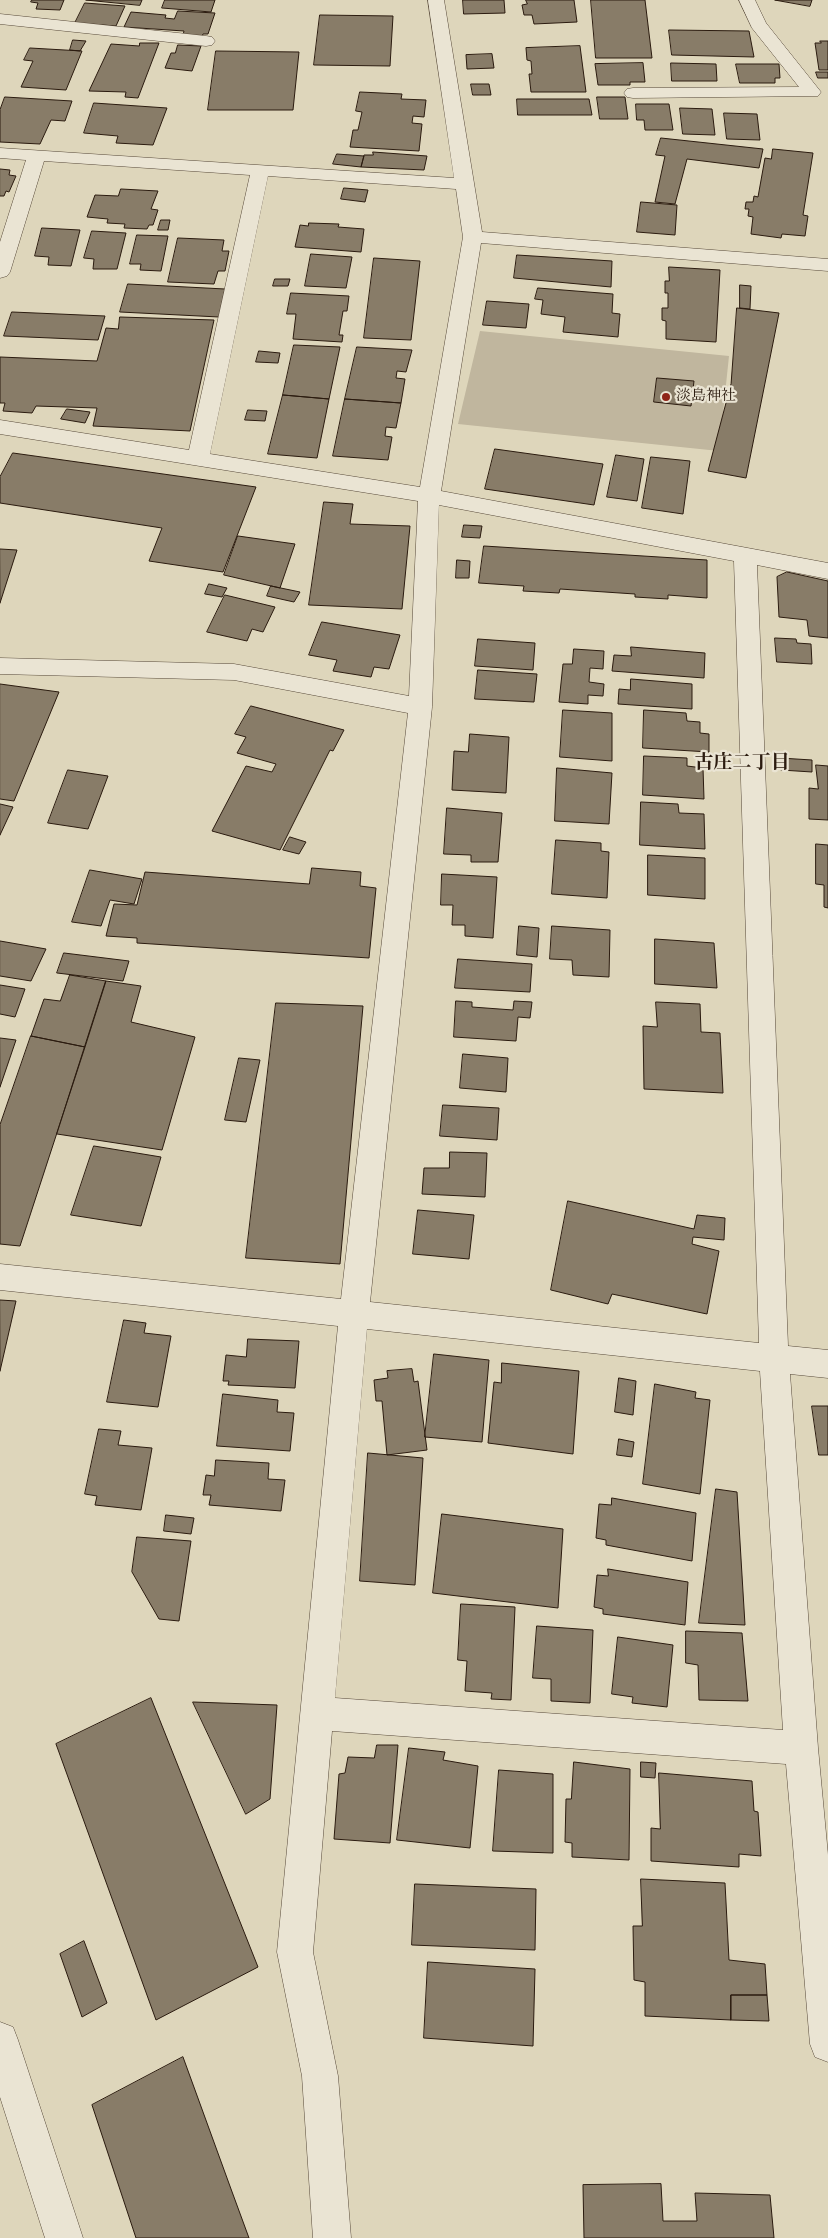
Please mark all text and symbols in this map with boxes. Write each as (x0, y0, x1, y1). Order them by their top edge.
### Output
place label: 淡島神社 (676, 388, 736, 406)
marker: 淡島神社 (660, 391, 672, 403)
district label: 古庄二丁目 (695, 754, 789, 776)

